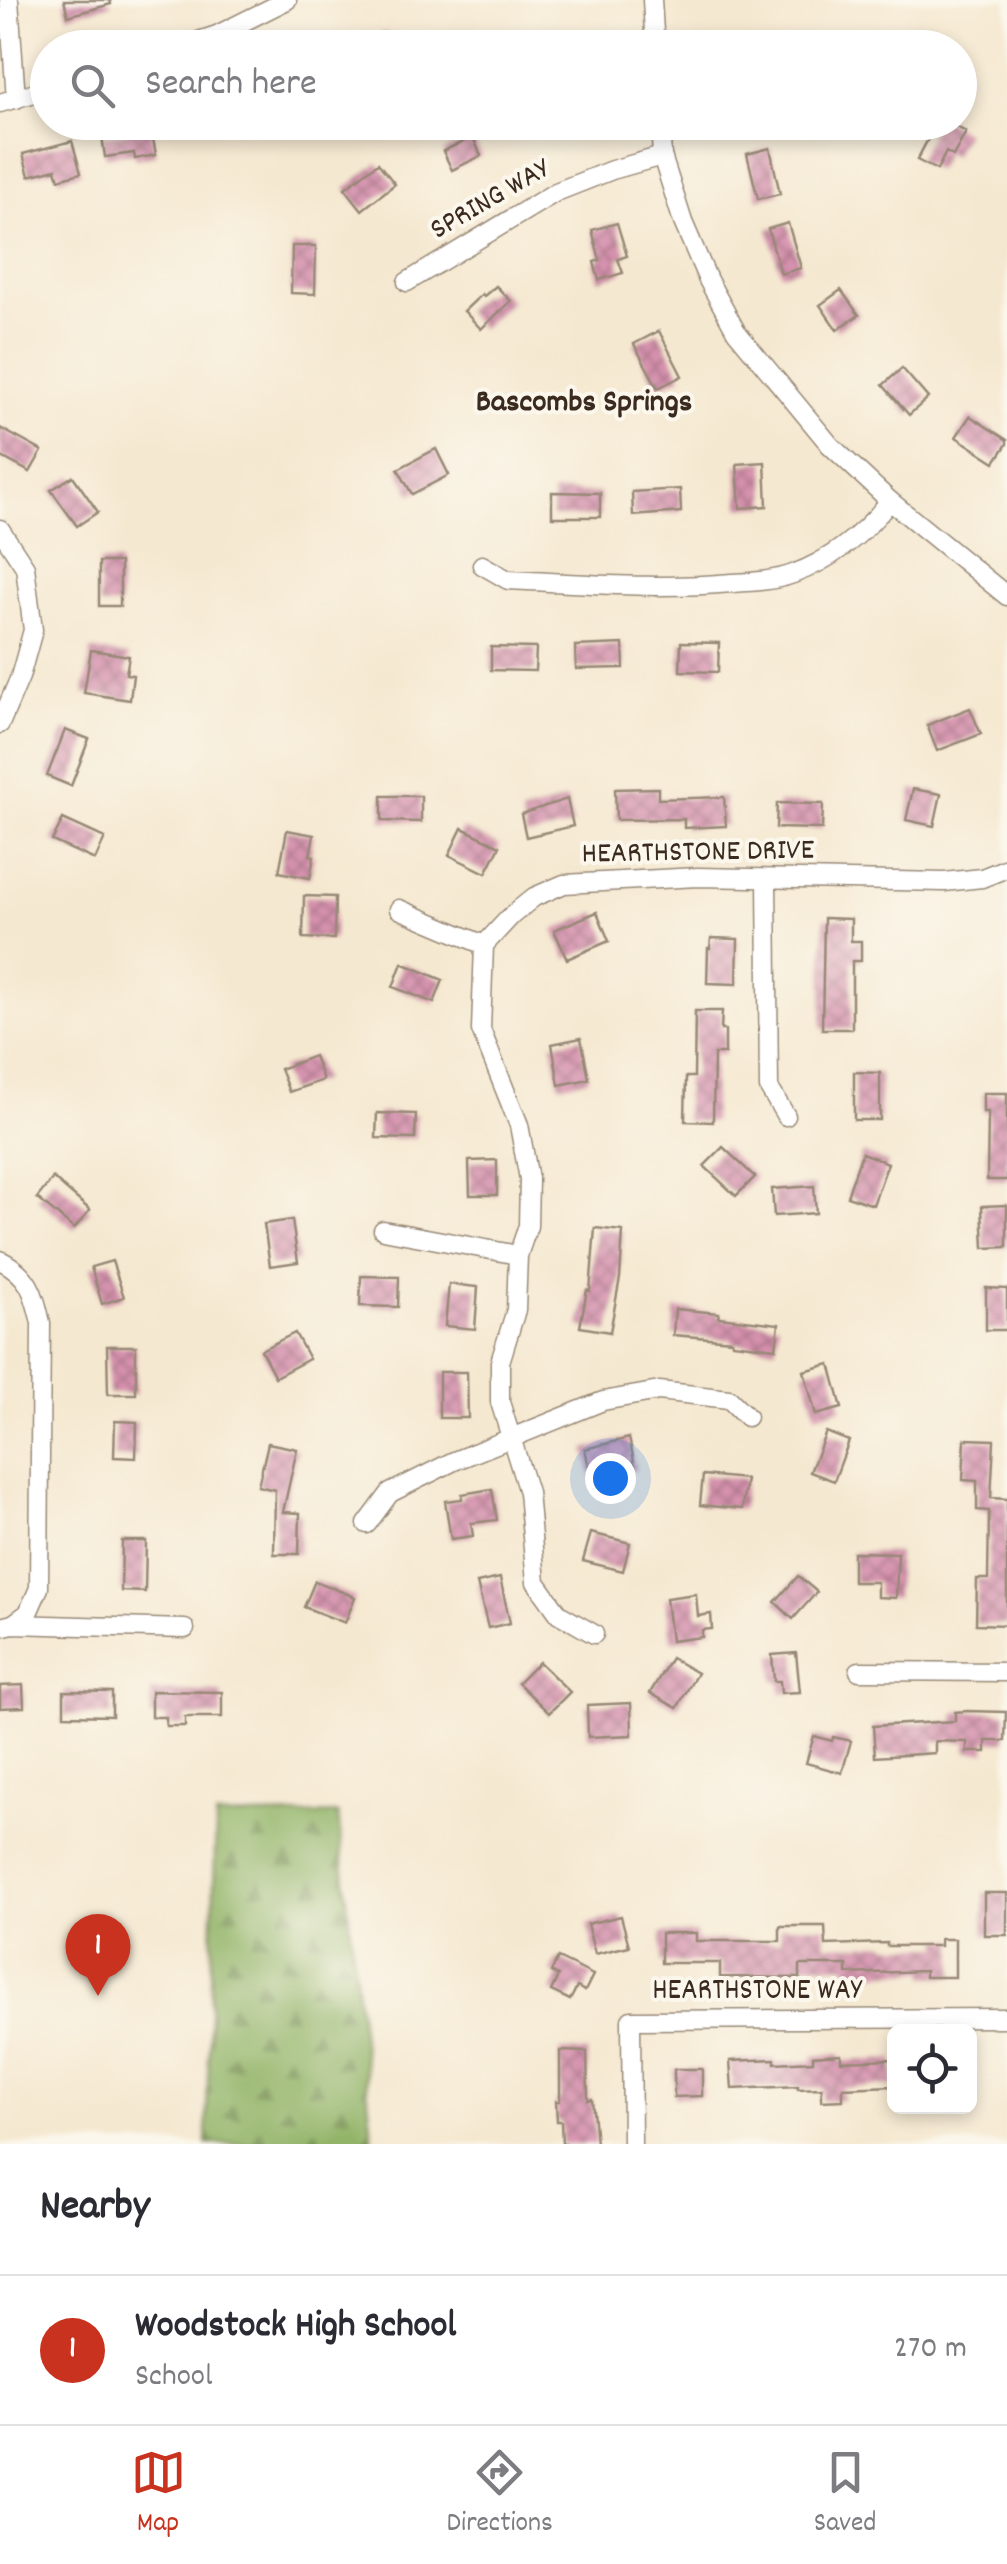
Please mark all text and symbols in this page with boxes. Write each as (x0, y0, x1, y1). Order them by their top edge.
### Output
search box (30, 30, 977, 140)
icon: search (65, 58, 120, 113)
text: Search here (145, 58, 317, 113)
street label: SPRING WAY (423, 149, 560, 253)
district label: Bascombs Springs (476, 381, 692, 427)
street label: HEARTHSTONE DRIVE (581, 830, 815, 878)
your location (585, 1453, 636, 1504)
pin: 1 (66, 1914, 130, 1996)
street label: HEARTHSTONE WAY (652, 1971, 863, 2014)
map controls (887, 2024, 977, 2114)
button: locate (887, 2024, 977, 2114)
text: Nearby (40, 2179, 150, 2239)
text: Woodstock High School (135, 2300, 456, 2355)
text: 1 (69, 2327, 76, 2373)
text: 270 m (894, 2327, 967, 2373)
text: School (135, 2355, 213, 2401)
tab: Map (131, 2445, 186, 2545)
tab: Directions (447, 2445, 553, 2545)
tab: Saved (814, 2445, 876, 2545)

